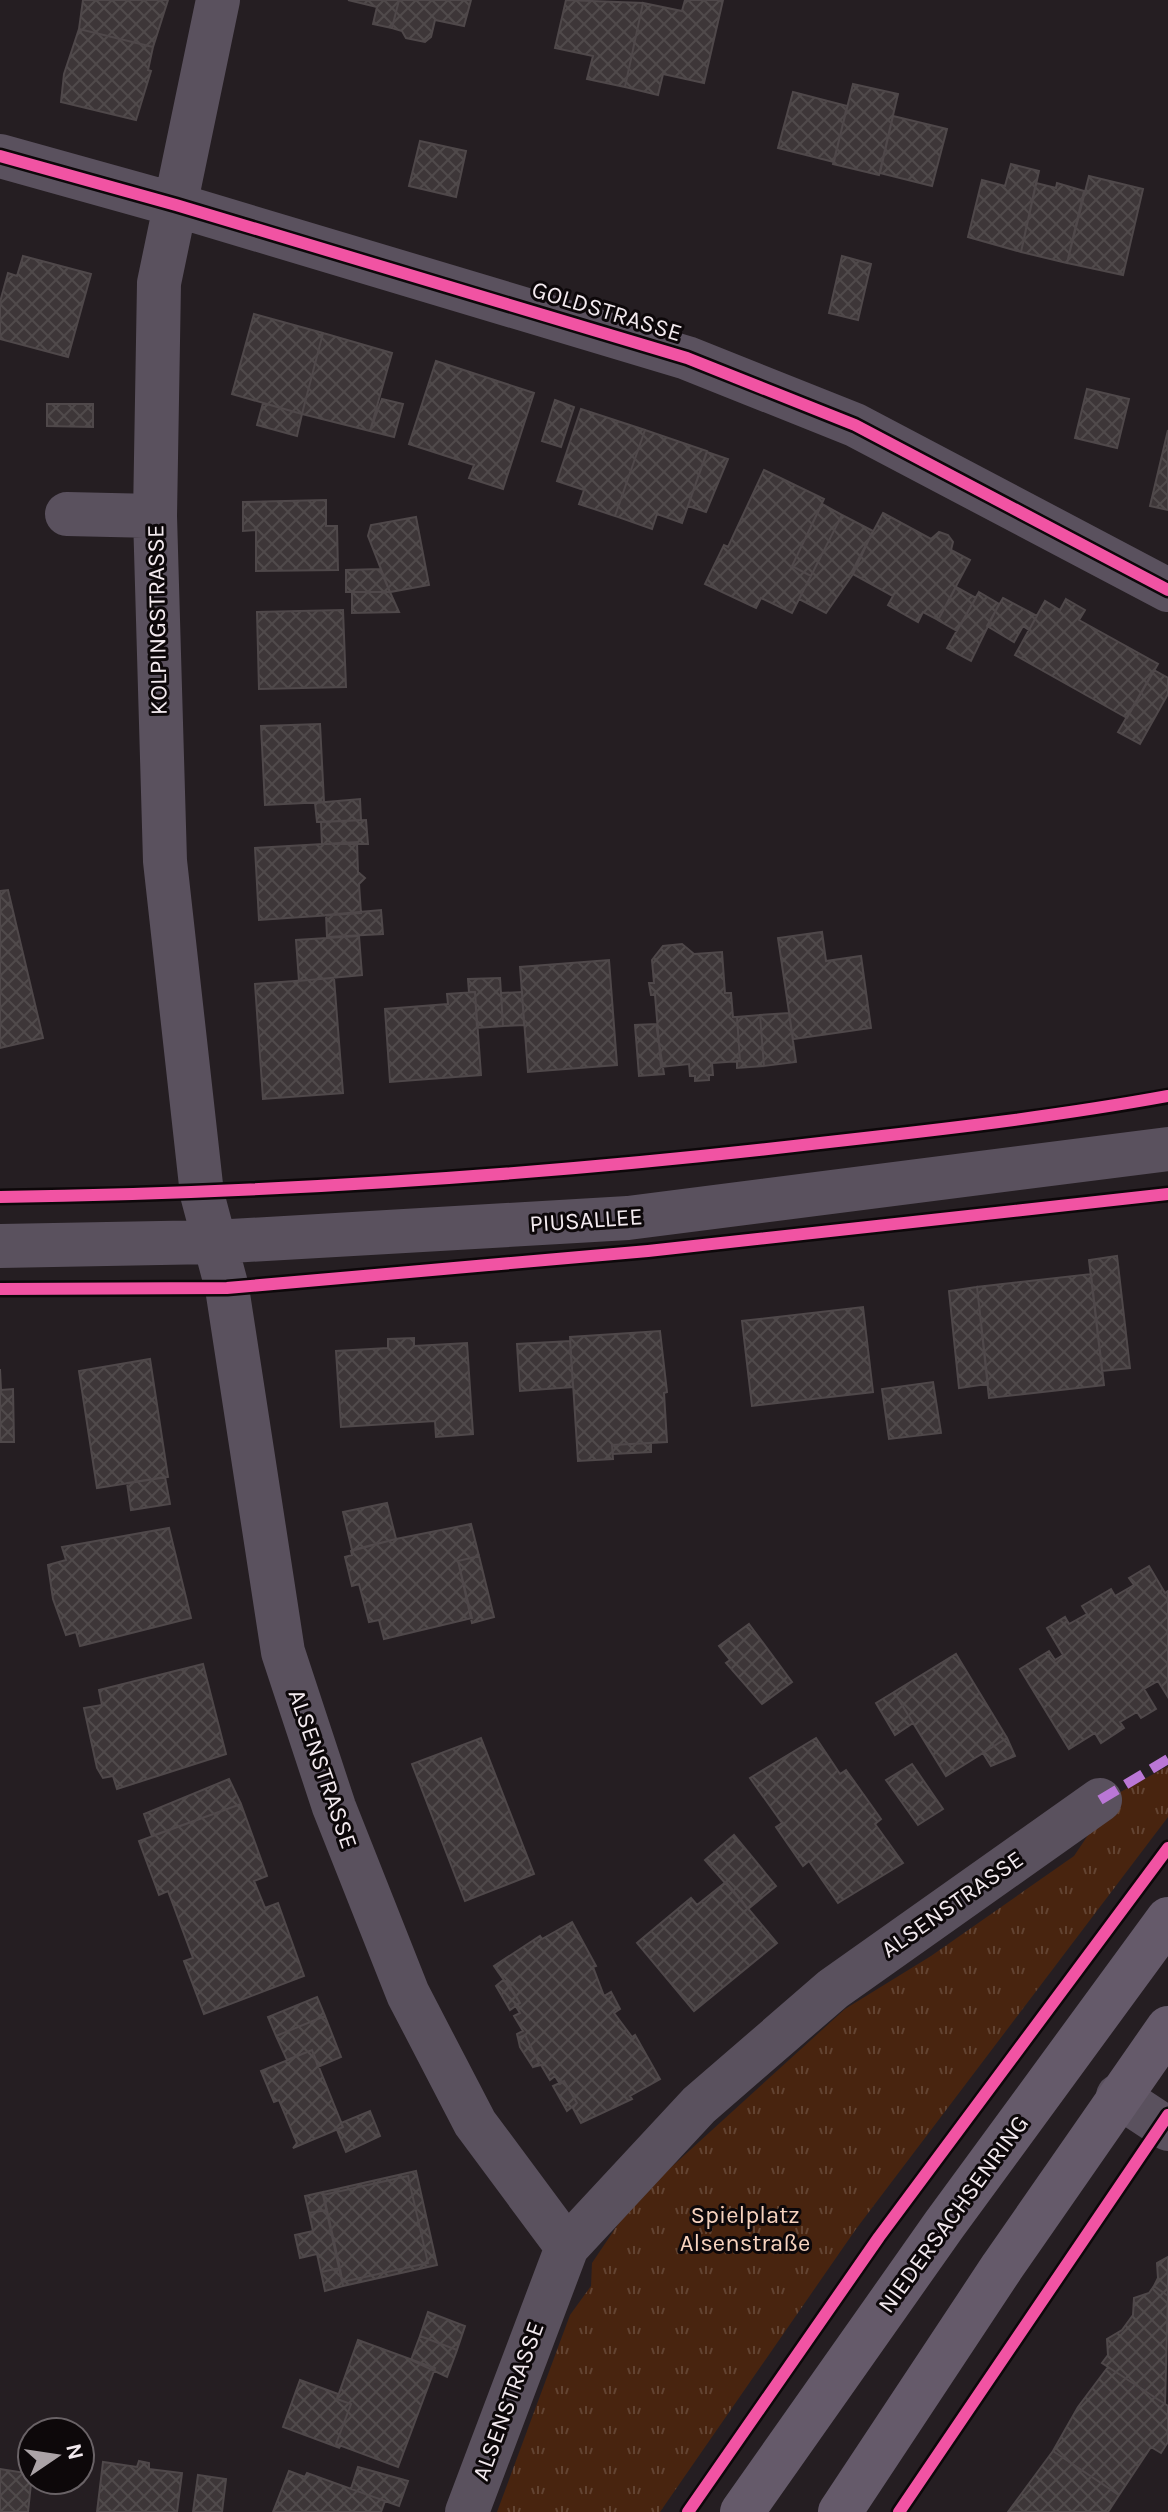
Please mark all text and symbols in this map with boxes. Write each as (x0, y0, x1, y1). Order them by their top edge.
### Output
street label: GOLDSTRASSE (529, 275, 685, 347)
street label: KOLPINGSTRASSE (141, 524, 173, 716)
street label: PIUSALLEE (528, 1202, 644, 1238)
street label: ALSENSTRASSE (283, 1686, 363, 1852)
street label: ALSENSTRASSE (876, 1845, 1028, 1963)
street label: NIEDERSACHSENRING (872, 2110, 1034, 2318)
park label: Spielplatz Alsenstraße (680, 2201, 810, 2257)
street label: ALSENSTRASSE (466, 2318, 550, 2484)
north arrow (16, 2416, 96, 2496)
text: N (60, 2441, 89, 2462)

